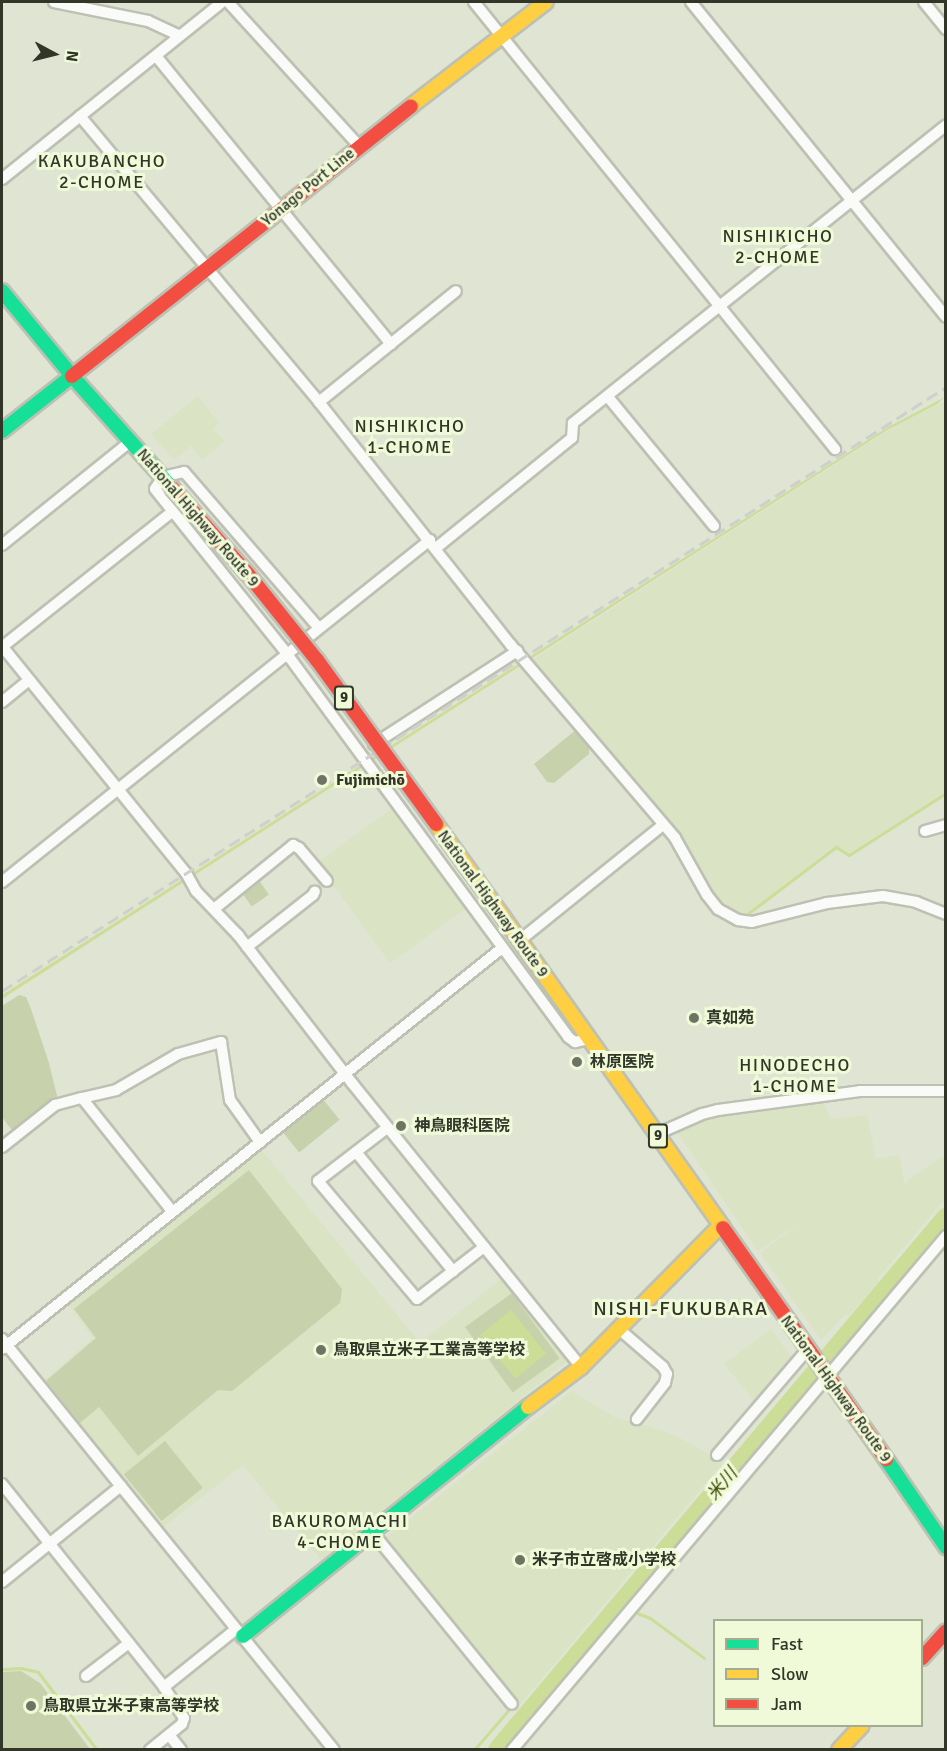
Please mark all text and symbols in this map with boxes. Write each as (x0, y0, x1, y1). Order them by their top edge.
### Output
north arrow (24, 24, 84, 84)
text: N (61, 49, 82, 63)
street label: Yonago Port Line (258, 144, 358, 230)
district label: KAKUBANCHO 2-CHOME (38, 151, 166, 194)
district label: NISHIKICHO 2-CHOME (723, 226, 833, 268)
district label: NISHIKICHO 1-CHOME (355, 416, 465, 458)
street label: National Highway Route 9 (133, 445, 263, 591)
road number: 9 (334, 686, 354, 710)
place label: Fujimichō (336, 770, 405, 790)
marker: Fujimichō (313, 771, 331, 789)
street label: National Highway Route 9 (433, 827, 553, 981)
place label: 真如苑 (706, 1008, 754, 1028)
marker: 真如苑 (687, 1011, 701, 1025)
place label: 林原医院 (590, 1052, 654, 1072)
marker: 林原医院 (568, 1053, 586, 1071)
district label: HINODECHO 1-CHOME (739, 1055, 851, 1098)
place label: 神鳥眼科医院 (414, 1116, 510, 1136)
marker: 神鳥眼科医院 (392, 1117, 410, 1135)
road number: 9 (648, 1124, 668, 1148)
district label: NISHI-FUKUBARA (593, 1296, 769, 1320)
street label: National Highway Route 9 (776, 1312, 896, 1466)
place label: 鳥取県立米子工業高等学校 (333, 1340, 525, 1360)
marker: 鳥取県立米子工業高等学校 (314, 1343, 328, 1357)
water label: 米川 (702, 1463, 742, 1505)
district label: BAKUROMACHI 4-CHOME (271, 1511, 409, 1553)
place label: 米子市立啓成小学校 (532, 1550, 676, 1570)
marker: 米子市立啓成小学校 (513, 1553, 527, 1567)
legend (713, 1619, 923, 1727)
text: Fast (771, 1633, 803, 1655)
text: Slow (771, 1663, 808, 1685)
text: Jam (771, 1693, 802, 1715)
place label: 鳥取県立米子東高等学校 (43, 1696, 219, 1716)
marker: 鳥取県立米子東高等学校 (24, 1699, 38, 1713)

